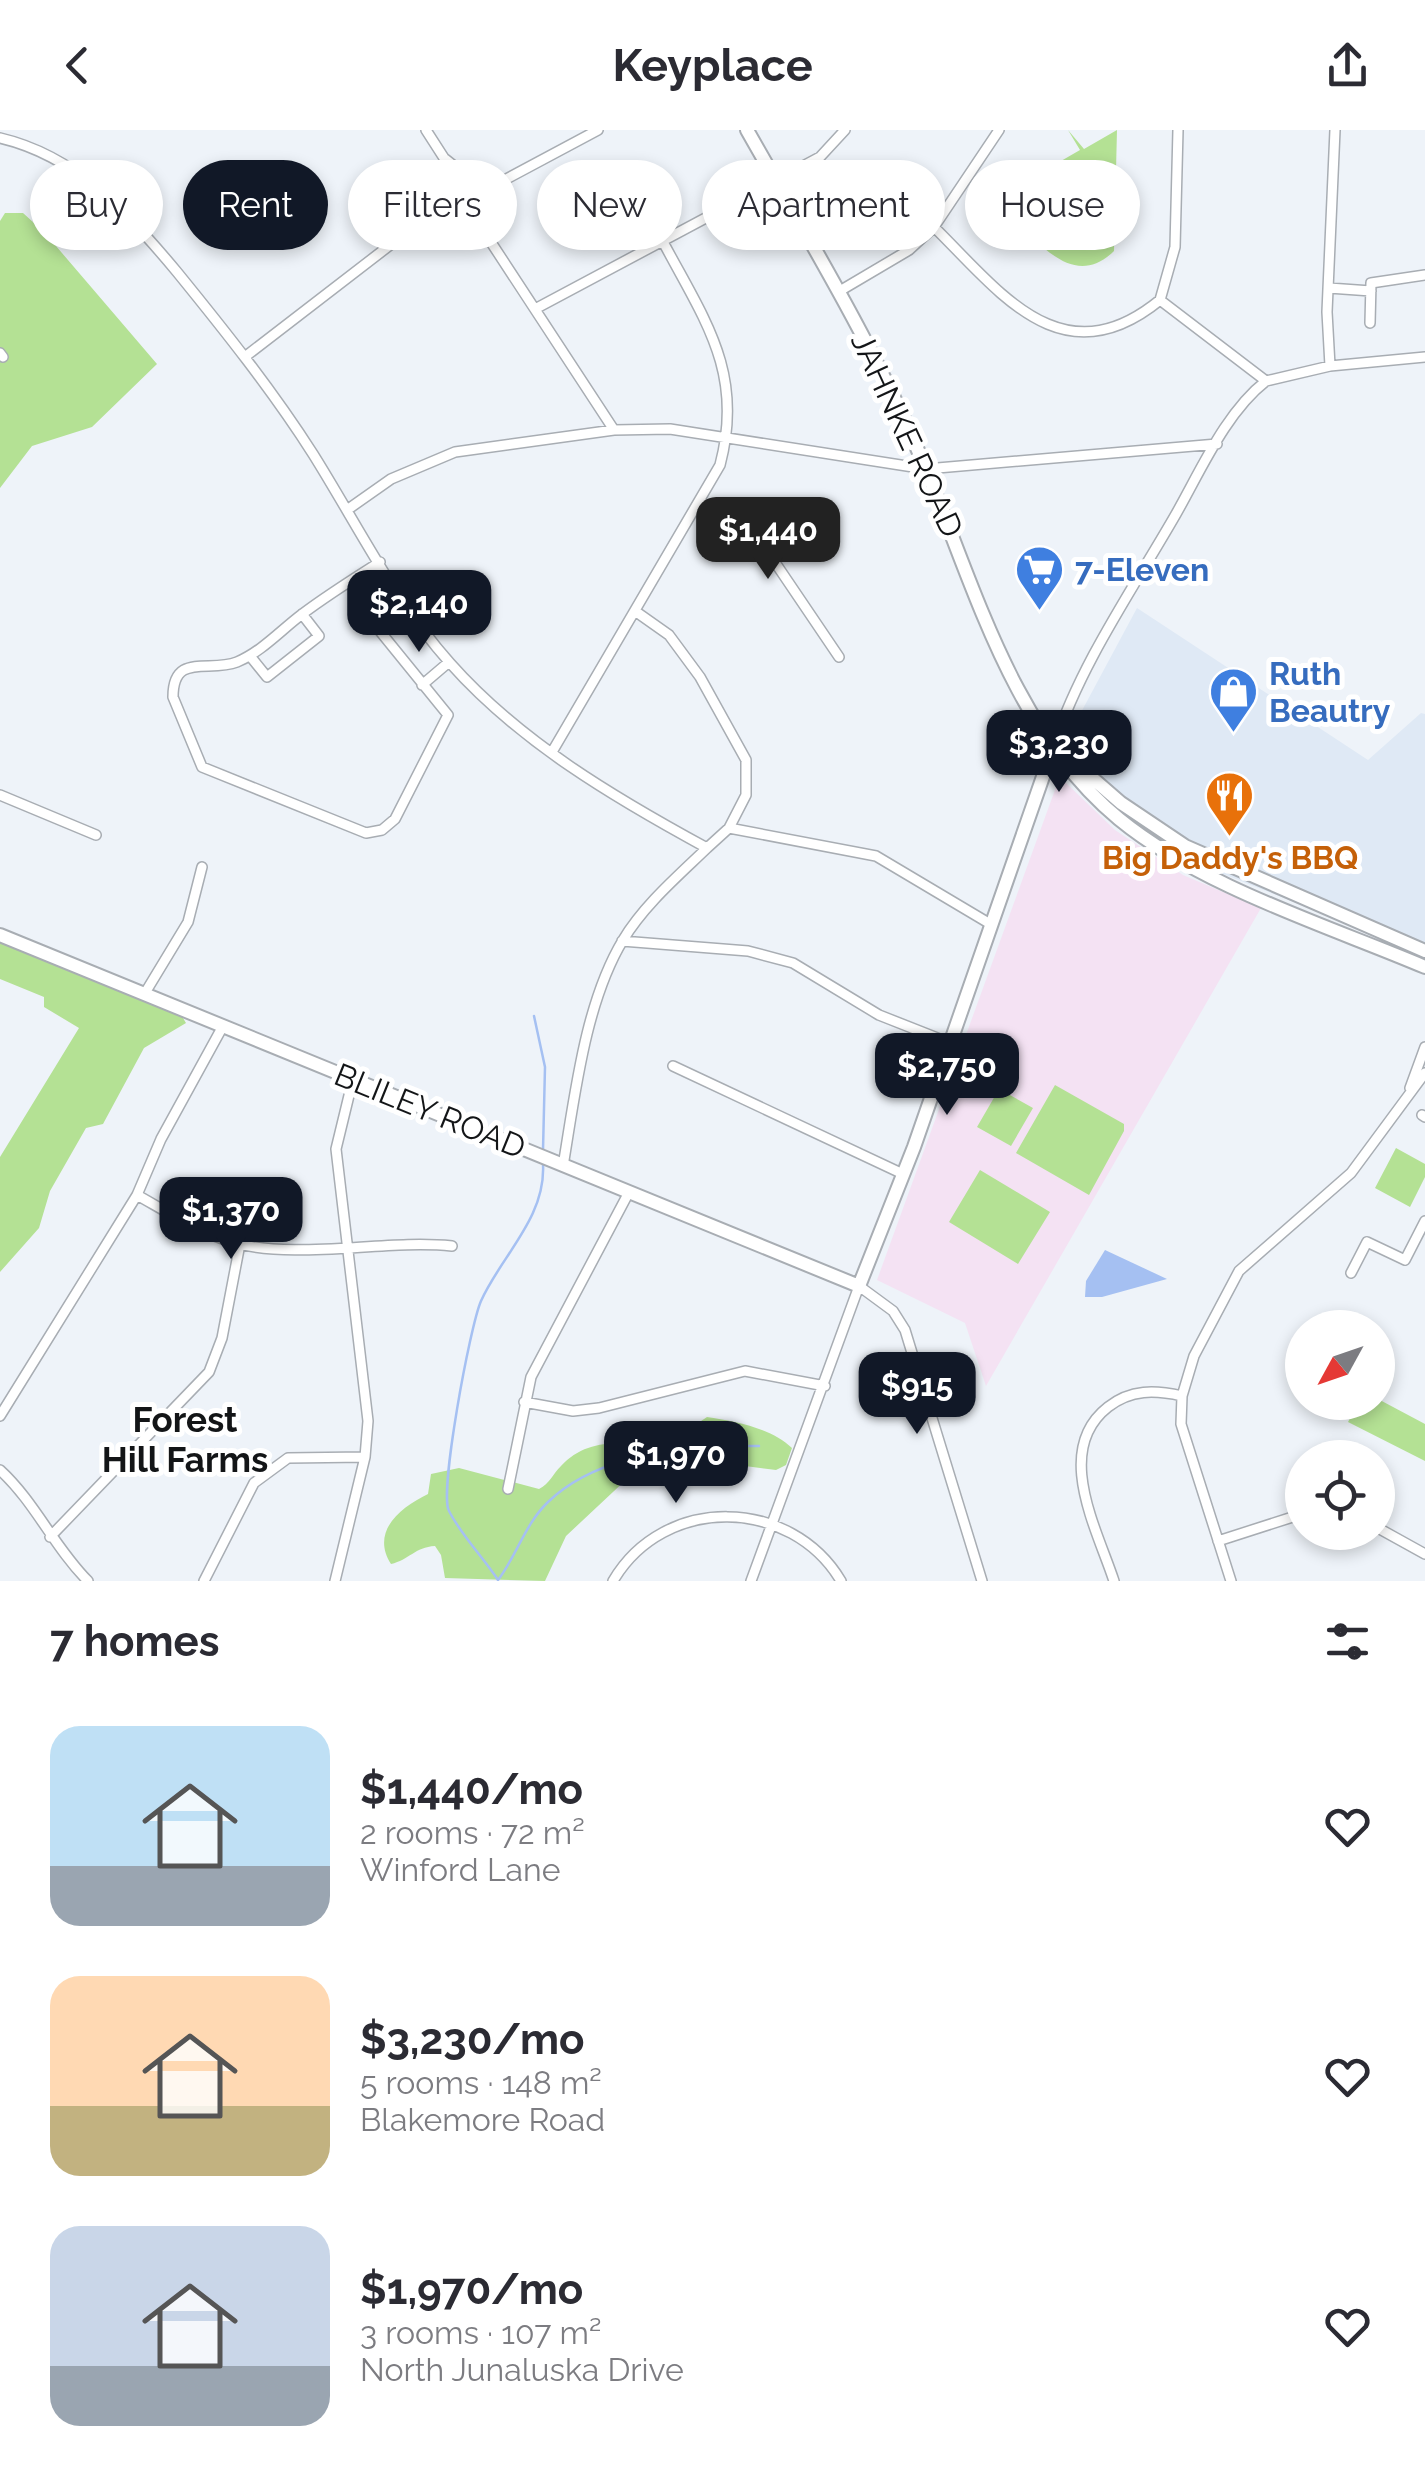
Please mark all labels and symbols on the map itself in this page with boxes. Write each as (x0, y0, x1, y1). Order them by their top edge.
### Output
street label: JAHNKE ROAD (844, 327, 971, 543)
pin: $1,440 (687, 497, 849, 582)
supermarket icon: 7-Eleven (1014, 544, 1066, 612)
place label: 7-Eleven (1075, 551, 1209, 588)
pin: $2,140 (338, 570, 500, 655)
place label: Ruth Beautry (1269, 655, 1391, 729)
shop icon: Ruth Beautry (1208, 666, 1260, 734)
pin: $3,230 (978, 710, 1140, 795)
restaurant icon: Big Daddy's BBQ (1204, 770, 1256, 838)
place label: Big Daddy's BBQ (1102, 839, 1358, 876)
pin: $2,750 (866, 1033, 1028, 1118)
street label: BLILEY ROAD (329, 1055, 531, 1166)
pin: $1,370 (150, 1177, 312, 1262)
north arrow (1285, 1310, 1395, 1420)
pin: $915 (858, 1352, 976, 1437)
district label: Forest Hill Farms (102, 1399, 268, 1480)
pin: $1,970 (595, 1421, 757, 1506)

